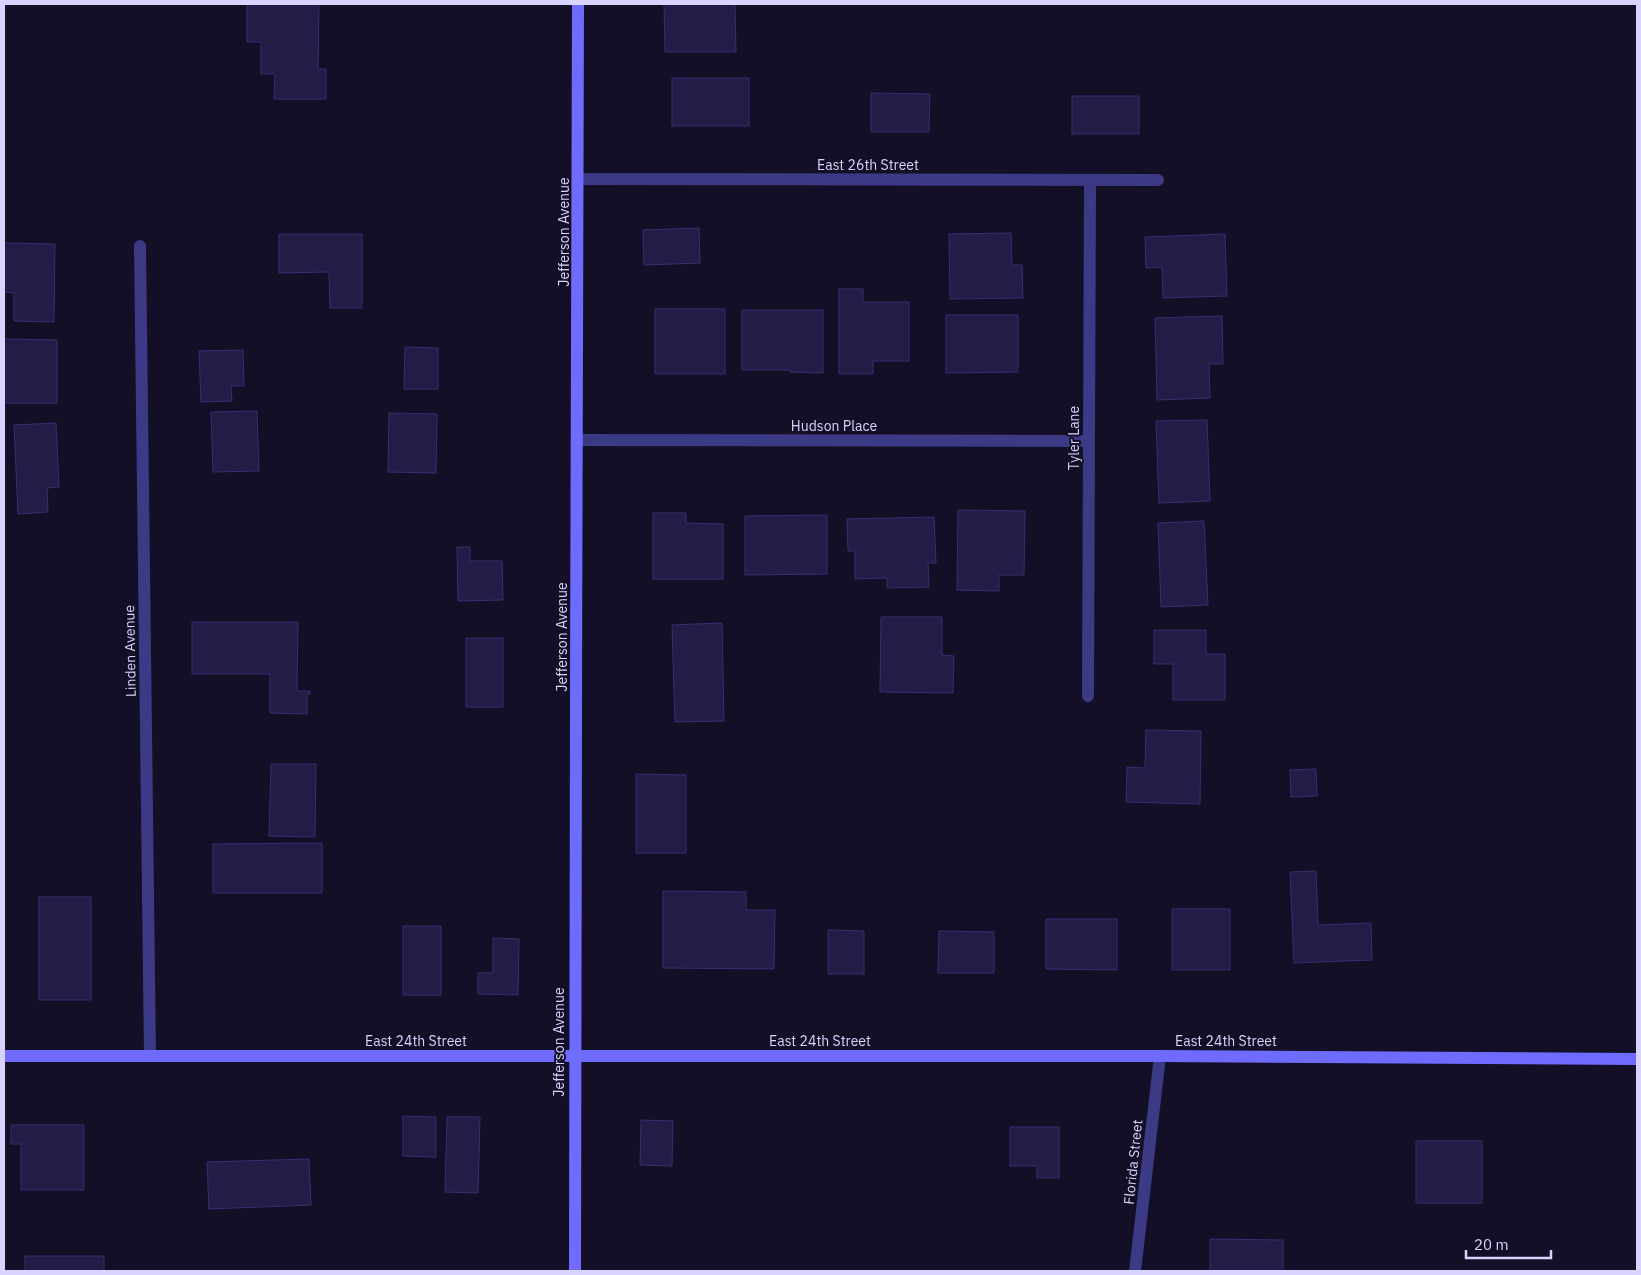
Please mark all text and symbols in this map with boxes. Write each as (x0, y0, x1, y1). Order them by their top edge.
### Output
street label: East 26th Street (817, 156, 919, 174)
street label: Jefferson Avenue (555, 177, 573, 287)
street label: Tyler Lane (1065, 405, 1083, 470)
street label: Hudson Place (791, 417, 877, 435)
street label: Jefferson Avenue (553, 582, 571, 692)
street label: Linden Avenue (120, 604, 140, 697)
street label: Jefferson Avenue (550, 987, 568, 1097)
street label: East 24th Street (365, 1032, 467, 1050)
street label: East 24th Street (769, 1032, 871, 1050)
street label: East 24th Street (1175, 1032, 1277, 1050)
street label: Florida Street (1120, 1119, 1146, 1205)
scale bar (1466, 1228, 1551, 1260)
text: 20 m (1474, 1235, 1509, 1254)

